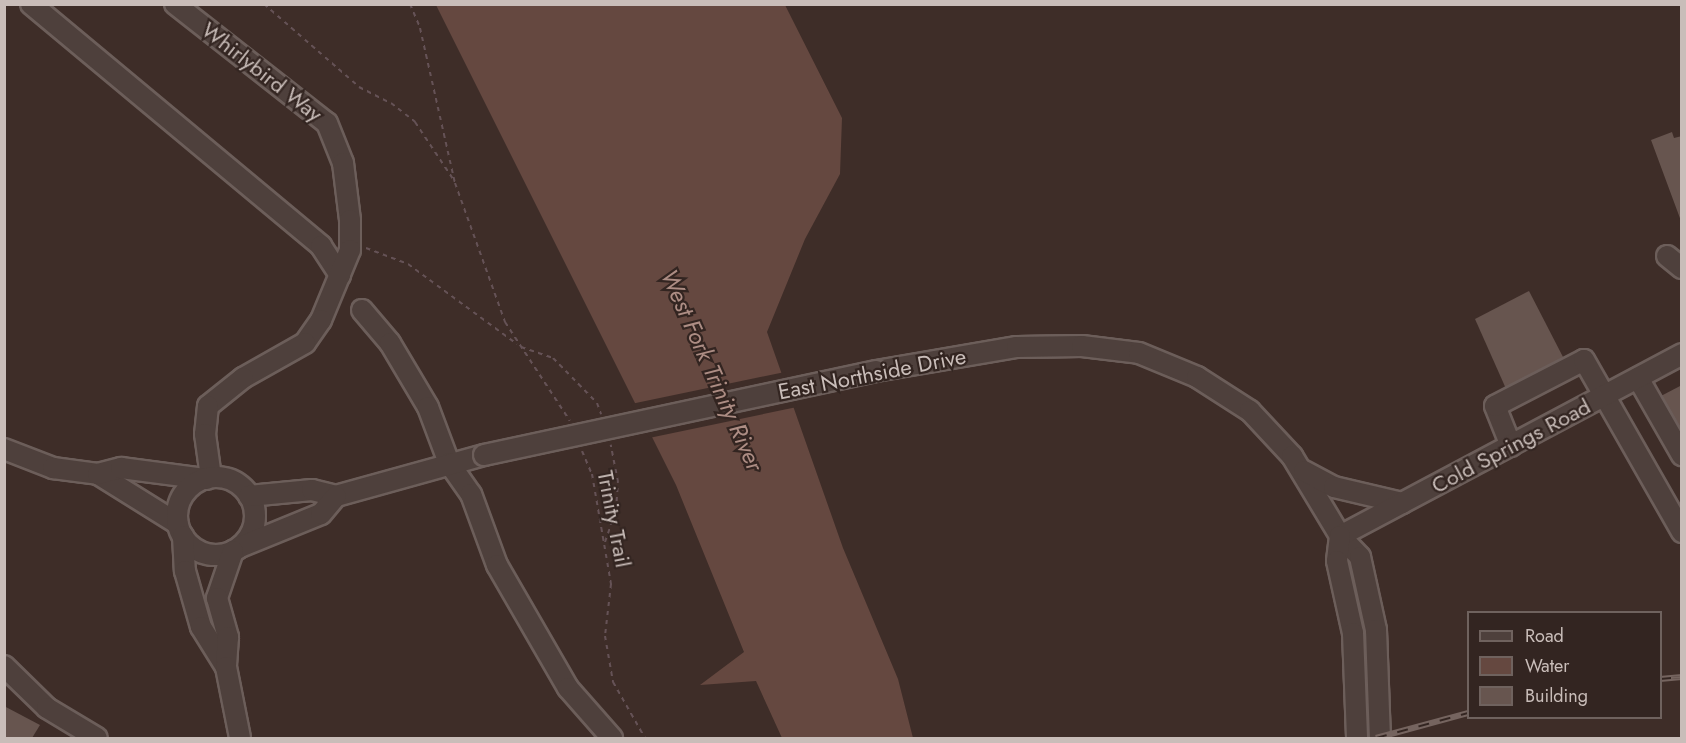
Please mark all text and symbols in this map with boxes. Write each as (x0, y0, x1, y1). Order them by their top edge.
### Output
street label: Whirlybird Way (196, 17, 328, 127)
water label: West Fork Trinity River (655, 265, 769, 475)
street label: East Northside Drive (776, 343, 968, 405)
street label: Cold Springs Road (1427, 393, 1595, 499)
street label: Trinity Trail (592, 468, 636, 570)
legend (1467, 611, 1662, 719)
text: Road (1525, 623, 1564, 649)
text: Water (1525, 653, 1569, 679)
text: Building (1525, 683, 1588, 709)

